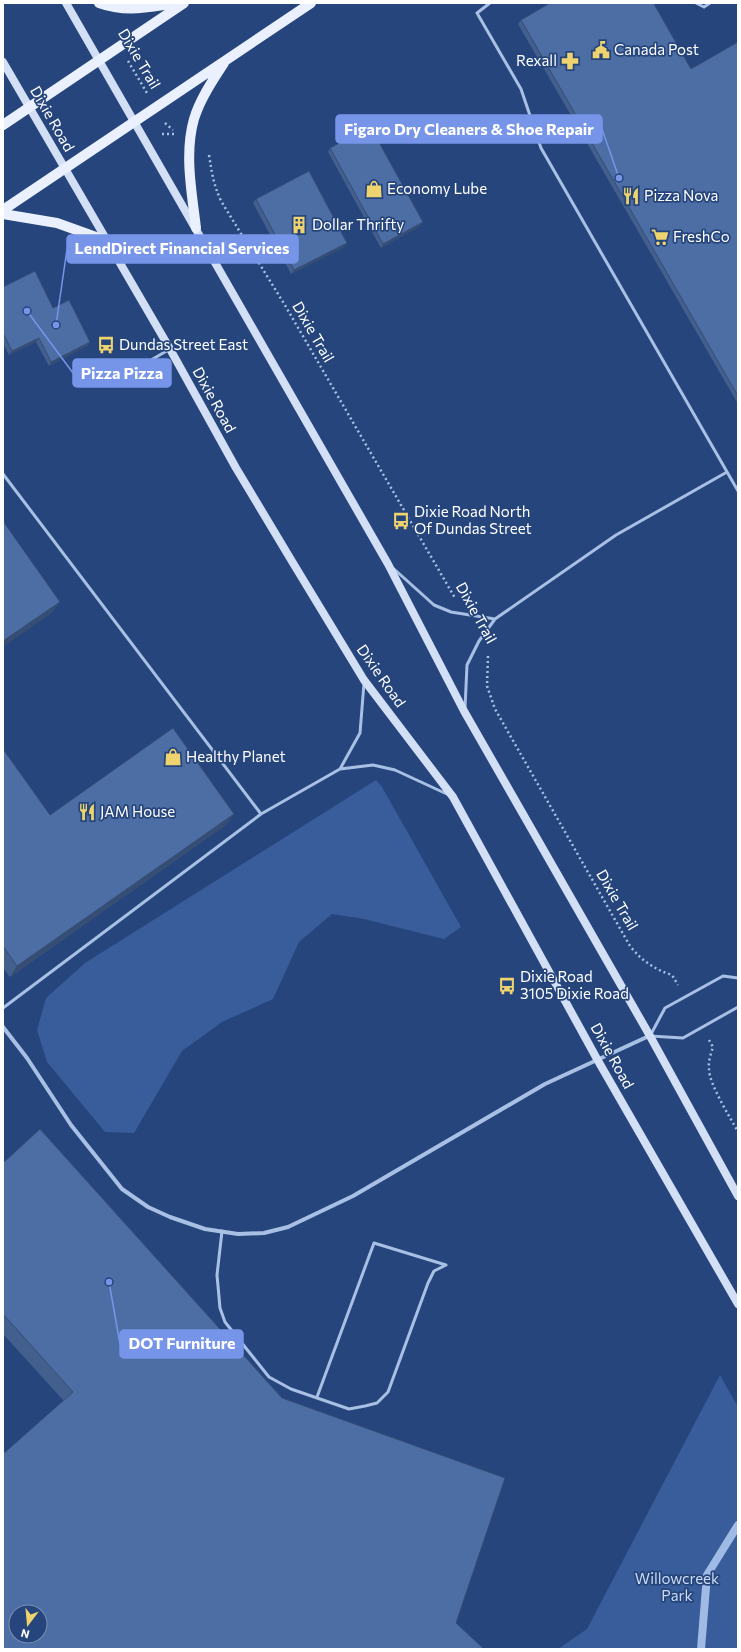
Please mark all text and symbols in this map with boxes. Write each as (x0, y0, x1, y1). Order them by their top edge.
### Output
street label: Dixie Trail (115, 25, 165, 92)
public building icon: Canada Post (591, 40, 611, 60)
place label: Canada Post (614, 40, 699, 58)
place label: Rexall (516, 51, 557, 69)
pharmacy icon: Rexall (560, 51, 580, 71)
street label: Dixie Road (27, 83, 79, 154)
callout: Figaro Dry Cleaners & Shoe Repair (336, 115, 602, 143)
text: Figaro Dry Cleaners & Shoe Repair (344, 119, 594, 138)
shop icon: Economy Lube (364, 179, 384, 199)
place label: Economy Lube (387, 179, 487, 197)
restaurant icon: Pizza Nova (621, 186, 641, 206)
place label: Pizza Nova (644, 186, 718, 204)
building icon: Dollar Thrifty (289, 215, 309, 235)
place label: Dollar Thrifty (312, 215, 404, 233)
supermarket icon: FreshCo (650, 227, 670, 247)
place label: FreshCo (673, 227, 730, 245)
callout: LendDirect Financial Services (67, 235, 298, 263)
text: LendDirect Financial Services (75, 238, 290, 257)
street label: Dixie Trail (289, 298, 338, 365)
bus stop icon: Dundas Street East (96, 335, 116, 355)
place label: Dundas Street East (119, 335, 248, 353)
callout: Pizza Pizza (73, 359, 171, 387)
text: Pizza Pizza (81, 363, 163, 382)
street label: Dixie Road (189, 363, 240, 436)
place label: Dixie Road North Of Dundas Street (414, 502, 532, 537)
bus stop icon: Dixie Road North Of Dundas Street (391, 511, 411, 531)
street label: Dixie Trail (453, 579, 501, 646)
street label: Dixie Road (354, 641, 410, 710)
shop icon: Healthy Planet (163, 747, 183, 767)
place label: Healthy Planet (186, 747, 286, 765)
restaurant icon: JAM House (77, 802, 97, 822)
place label: JAM House (100, 802, 175, 820)
street label: Dixie Trail (593, 866, 642, 933)
place label: Dixie Road 3105 Dixie Road (520, 967, 629, 1002)
bus stop icon: Dixie Road 3105 Dixie Road (497, 976, 517, 996)
street label: Dixie Road (587, 1019, 638, 1092)
callout: DOT Furniture (120, 1330, 243, 1358)
text: DOT Furniture (128, 1333, 236, 1352)
park label: Willowcreek Park (635, 1569, 719, 1604)
north arrow (8, 1604, 48, 1644)
text: N (19, 1627, 31, 1641)

